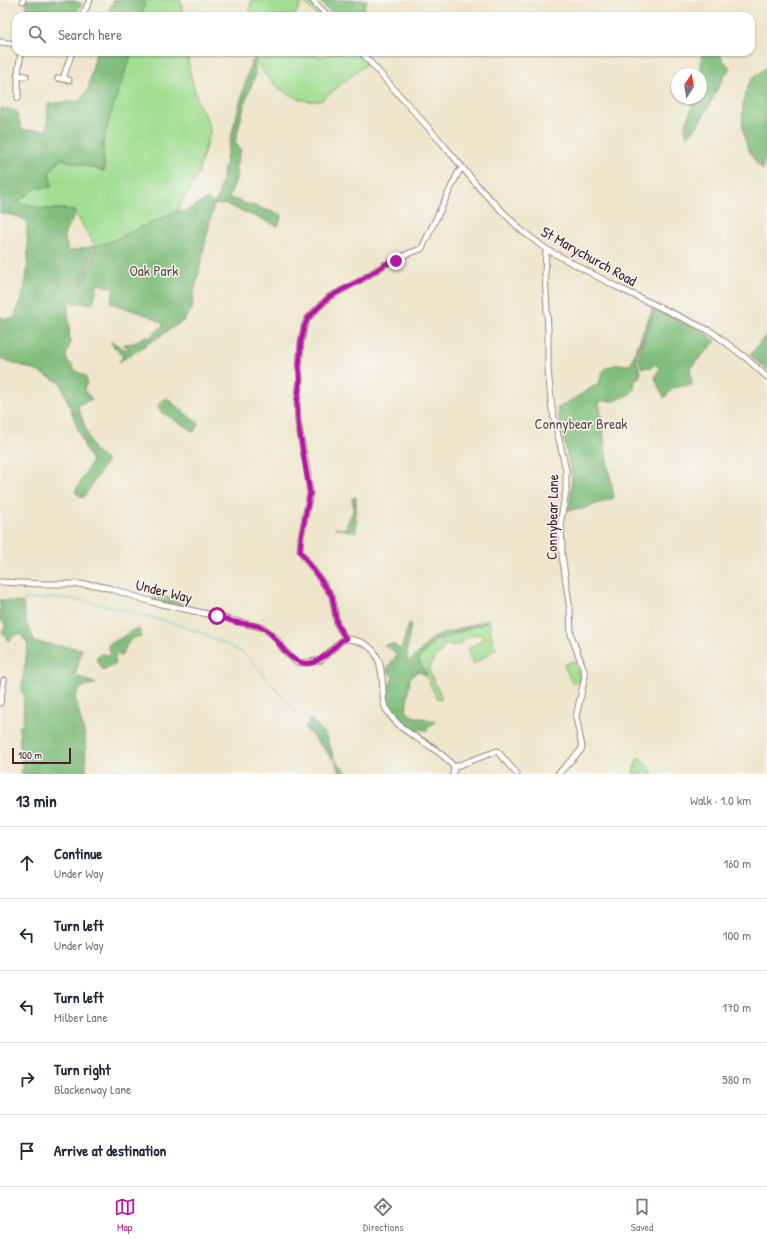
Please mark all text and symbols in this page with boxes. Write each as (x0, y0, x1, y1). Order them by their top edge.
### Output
search box (12, 12, 755, 56)
icon: search (26, 23, 48, 45)
text: Search here (58, 24, 122, 45)
north arrow (671, 68, 707, 104)
street label: St Marychurch Road (537, 221, 641, 291)
route end (387, 252, 405, 270)
park label: Oak Park (130, 260, 179, 281)
park label: Connybear Break (535, 413, 627, 434)
street label: Connybear Lane (541, 474, 563, 560)
street label: Under Way (134, 574, 194, 608)
route start (208, 607, 226, 625)
scale bar (12, 746, 71, 765)
text: 100 m (18, 748, 42, 762)
text: 13 min (16, 789, 57, 812)
text: Walk · 1.0 km (690, 791, 751, 809)
text: Continue (54, 843, 102, 864)
icon: ahead (16, 852, 38, 874)
text: 160 m (723, 854, 751, 872)
text: Under Way (54, 864, 104, 882)
text: Turn left (54, 915, 104, 936)
icon: left (16, 924, 38, 946)
text: 100 m (723, 926, 751, 944)
text: Under Way (54, 936, 104, 954)
text: Turn left (54, 987, 104, 1008)
icon: left (16, 996, 38, 1018)
text: 170 m (722, 998, 751, 1016)
text: Milber Lane (54, 1008, 108, 1026)
text: Turn right (54, 1059, 110, 1080)
icon: right (16, 1068, 38, 1090)
text: 580 m (722, 1070, 751, 1088)
text: Blackenway Lane (54, 1080, 131, 1098)
icon: arrive (16, 1140, 38, 1162)
text: Arrive at destination (54, 1140, 166, 1161)
tab: Map (114, 1196, 136, 1234)
tab: Directions (363, 1196, 404, 1234)
tab: Saved (631, 1196, 653, 1234)

